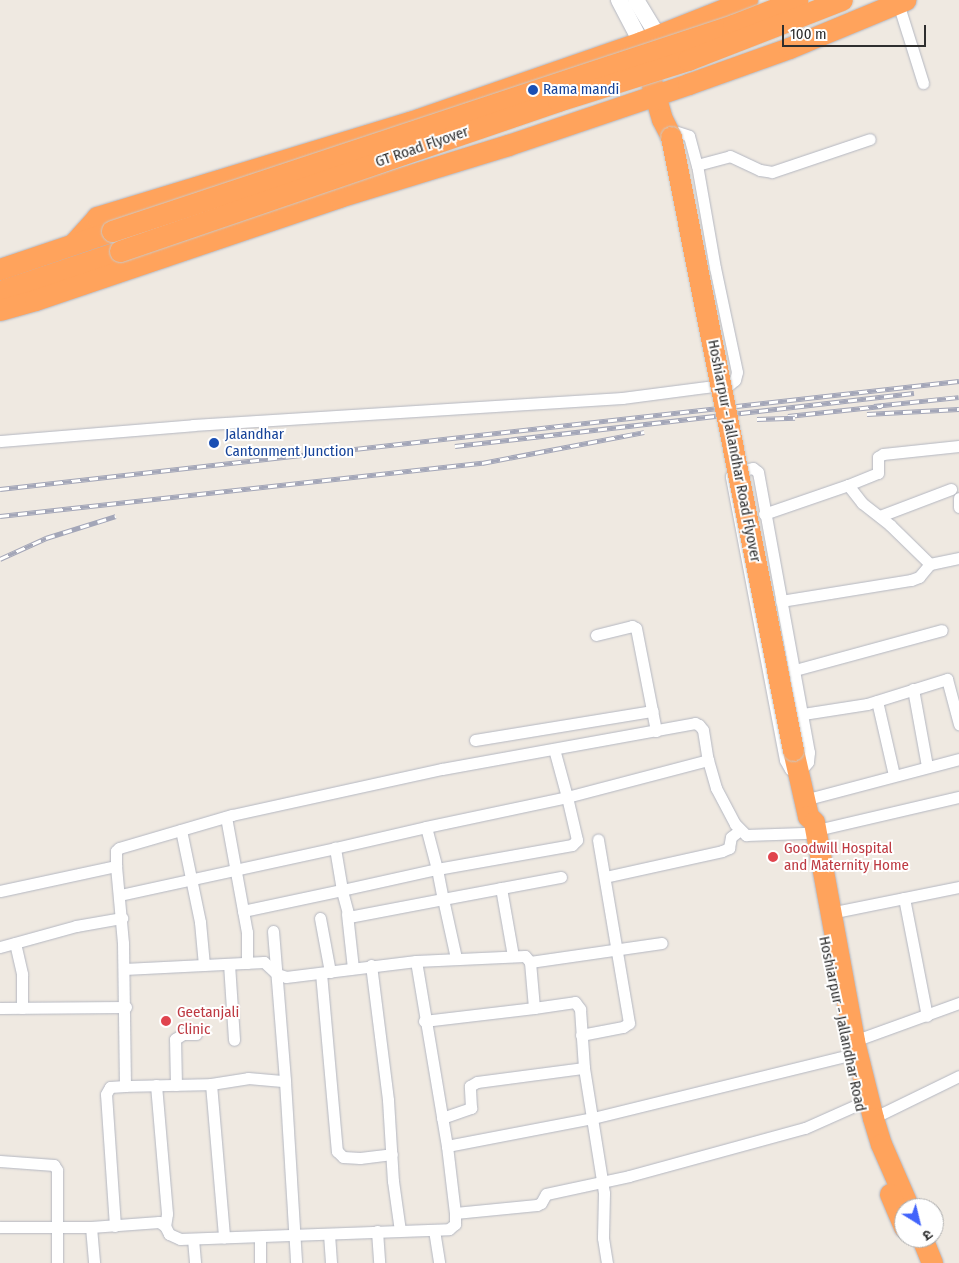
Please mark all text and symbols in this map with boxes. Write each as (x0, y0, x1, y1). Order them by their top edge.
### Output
scale bar (784, 15, 928, 47)
text: 100 m (790, 25, 827, 43)
place label: Rama mandi (543, 81, 619, 99)
marker: Rama mandi (527, 84, 539, 96)
street label: GT Road Flyover (373, 123, 471, 171)
street label: Hoshiarpur - Jallandhar Road Flyover (704, 338, 764, 564)
place label: Jalandhar Cantonment Junction (225, 425, 354, 460)
marker: Jalandhar Cantonment Junction (207, 436, 221, 450)
place label: Goodwill Hospital and Maternity Home (784, 839, 909, 874)
marker: Goodwill Hospital and Maternity Home (766, 850, 780, 864)
street label: Hoshiarpur - Jallandhar Road (815, 935, 869, 1113)
place label: Geetanjali Clinic (177, 1003, 239, 1038)
marker: Geetanjali Clinic (159, 1014, 173, 1028)
north arrow (894, 1198, 944, 1248)
text: उ (919, 1225, 936, 1244)

